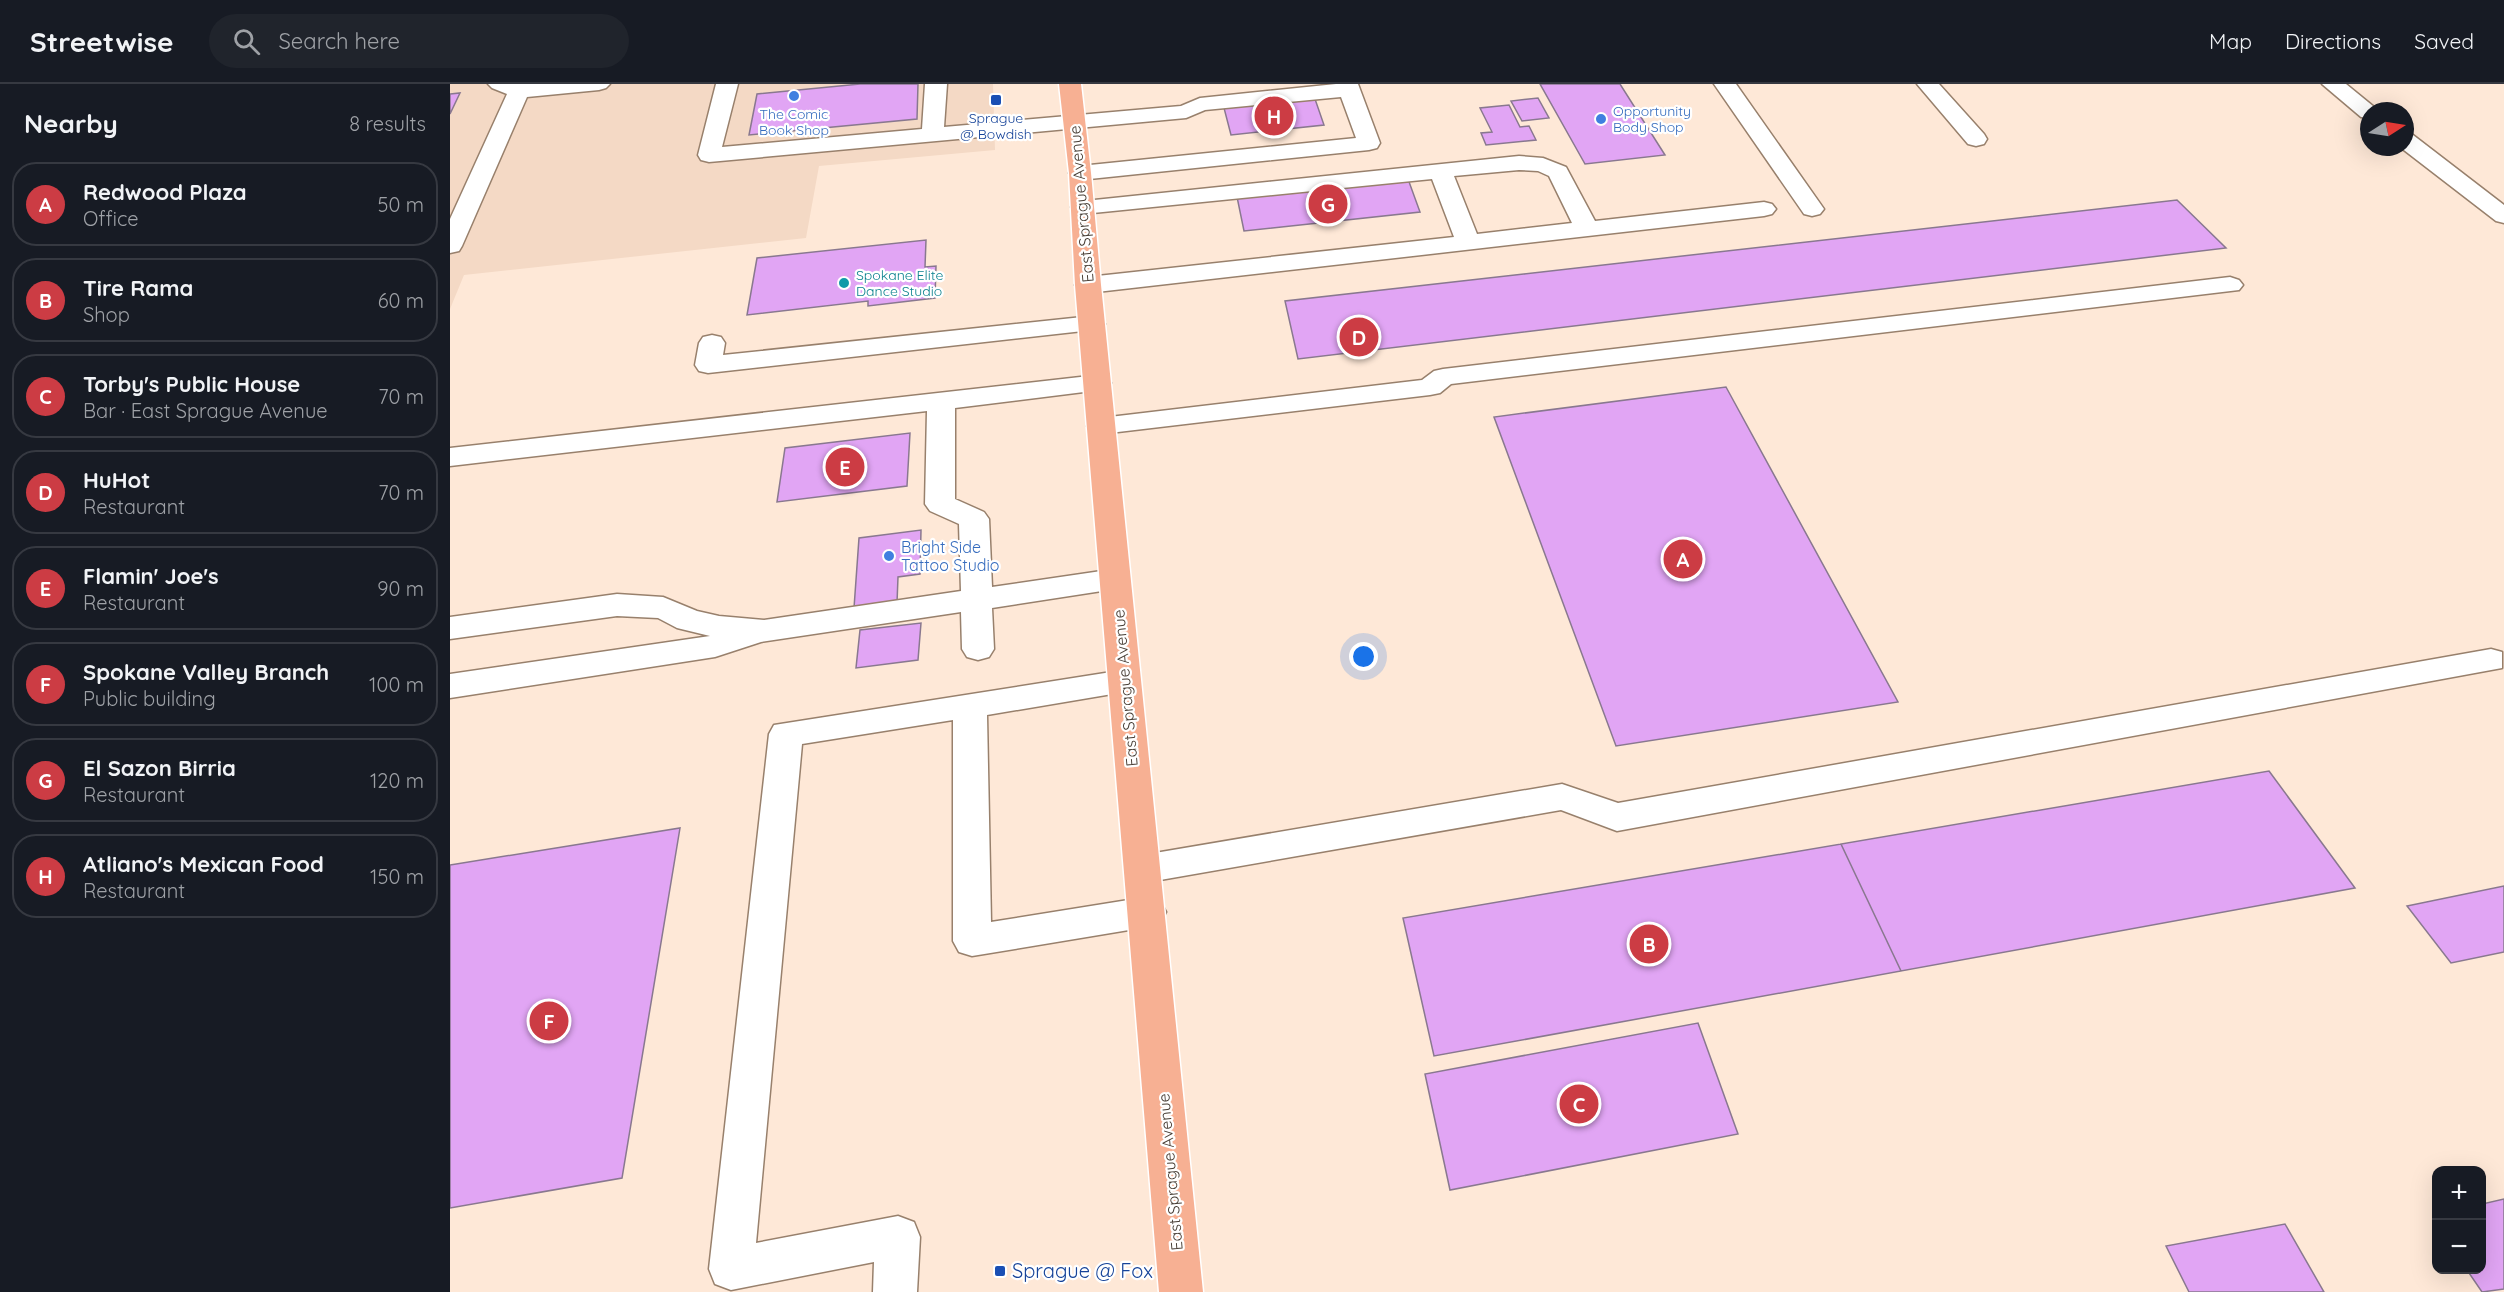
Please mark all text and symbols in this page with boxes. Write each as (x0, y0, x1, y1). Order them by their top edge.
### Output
search box (209, 14, 629, 68)
text: Streetwise (30, 24, 173, 59)
icon: search (230, 25, 263, 58)
text: Search here (278, 27, 400, 55)
text: Map (2209, 28, 2252, 54)
text: Directions (2285, 28, 2381, 54)
text: Saved (2414, 28, 2474, 54)
marker: The Comic Book Shop (787, 89, 801, 103)
marker: Sprague @ Bowdish (989, 93, 1003, 107)
pin: H (1254, 93, 1294, 138)
place label: Opportunity Body Shop (1613, 102, 1691, 136)
north arrow (2360, 102, 2414, 156)
place label: The Comic Book Shop (759, 105, 829, 139)
text: Nearby (24, 107, 118, 140)
place label: Sprague @ Bowdish (960, 109, 1032, 143)
text: 8 results (349, 111, 426, 136)
marker: Opportunity Body Shop (1594, 112, 1608, 126)
street label: East Sprague Avenue (1064, 125, 1098, 283)
text: Redwood Plaza (83, 178, 247, 206)
pin: G (1308, 182, 1348, 226)
text: A (39, 192, 52, 217)
text: 50 m (378, 192, 424, 217)
text: Office (83, 206, 139, 231)
place label: Spokane Elite Dance Studio (856, 266, 943, 300)
text: Tire Rama (83, 274, 193, 302)
marker: Spokane Elite Dance Studio (837, 276, 851, 290)
text: B (39, 288, 52, 313)
text: 60 m (378, 288, 424, 313)
text: Shop (83, 302, 130, 327)
pin: D (1340, 314, 1378, 360)
text: Torby's Public House (83, 370, 300, 398)
text: C (39, 384, 52, 409)
text: 70 m (378, 384, 424, 409)
text: Bar · East Sprague Avenue (83, 398, 328, 423)
pin: E (826, 444, 864, 490)
text: HuHot (83, 466, 150, 494)
text: D (38, 480, 53, 505)
text: 70 m (378, 480, 424, 505)
text: Restaurant (83, 494, 185, 519)
pin: A (1664, 536, 1702, 582)
place label: Bright Side Tattoo Studio (901, 537, 1000, 575)
marker: Bright Side Tattoo Studio (882, 549, 896, 563)
text: Flamin' Joe's (83, 562, 219, 590)
text: E (40, 576, 51, 601)
text: 90 m (377, 576, 424, 601)
text: Restaurant (83, 590, 185, 615)
street label: East Sprague Avenue (1108, 609, 1142, 767)
your location (1349, 642, 1378, 671)
text: Spokane Valley Branch (83, 658, 329, 686)
text: F (40, 672, 51, 697)
text: 100 m (369, 672, 424, 697)
text: Public building (83, 686, 216, 711)
text: El Sazon Birria (83, 754, 236, 782)
text: G (39, 768, 52, 793)
text: 120 m (370, 768, 424, 793)
text: Restaurant (83, 782, 185, 807)
text: Atliano's Mexican Food (83, 850, 324, 878)
text: H (38, 864, 53, 889)
text: 150 m (370, 864, 424, 889)
text: Restaurant (83, 878, 185, 903)
pin: B (1630, 922, 1668, 966)
pin: F (530, 998, 568, 1044)
pin: C (1560, 1082, 1598, 1126)
street label: East Sprague Avenue (1153, 1093, 1187, 1251)
map controls (2432, 1166, 2486, 1274)
button: + (2432, 1166, 2486, 1220)
button: − (2432, 1220, 2486, 1274)
place label: Sprague @ Fox (1012, 1258, 1153, 1283)
marker: Sprague @ Fox (993, 1264, 1007, 1278)

